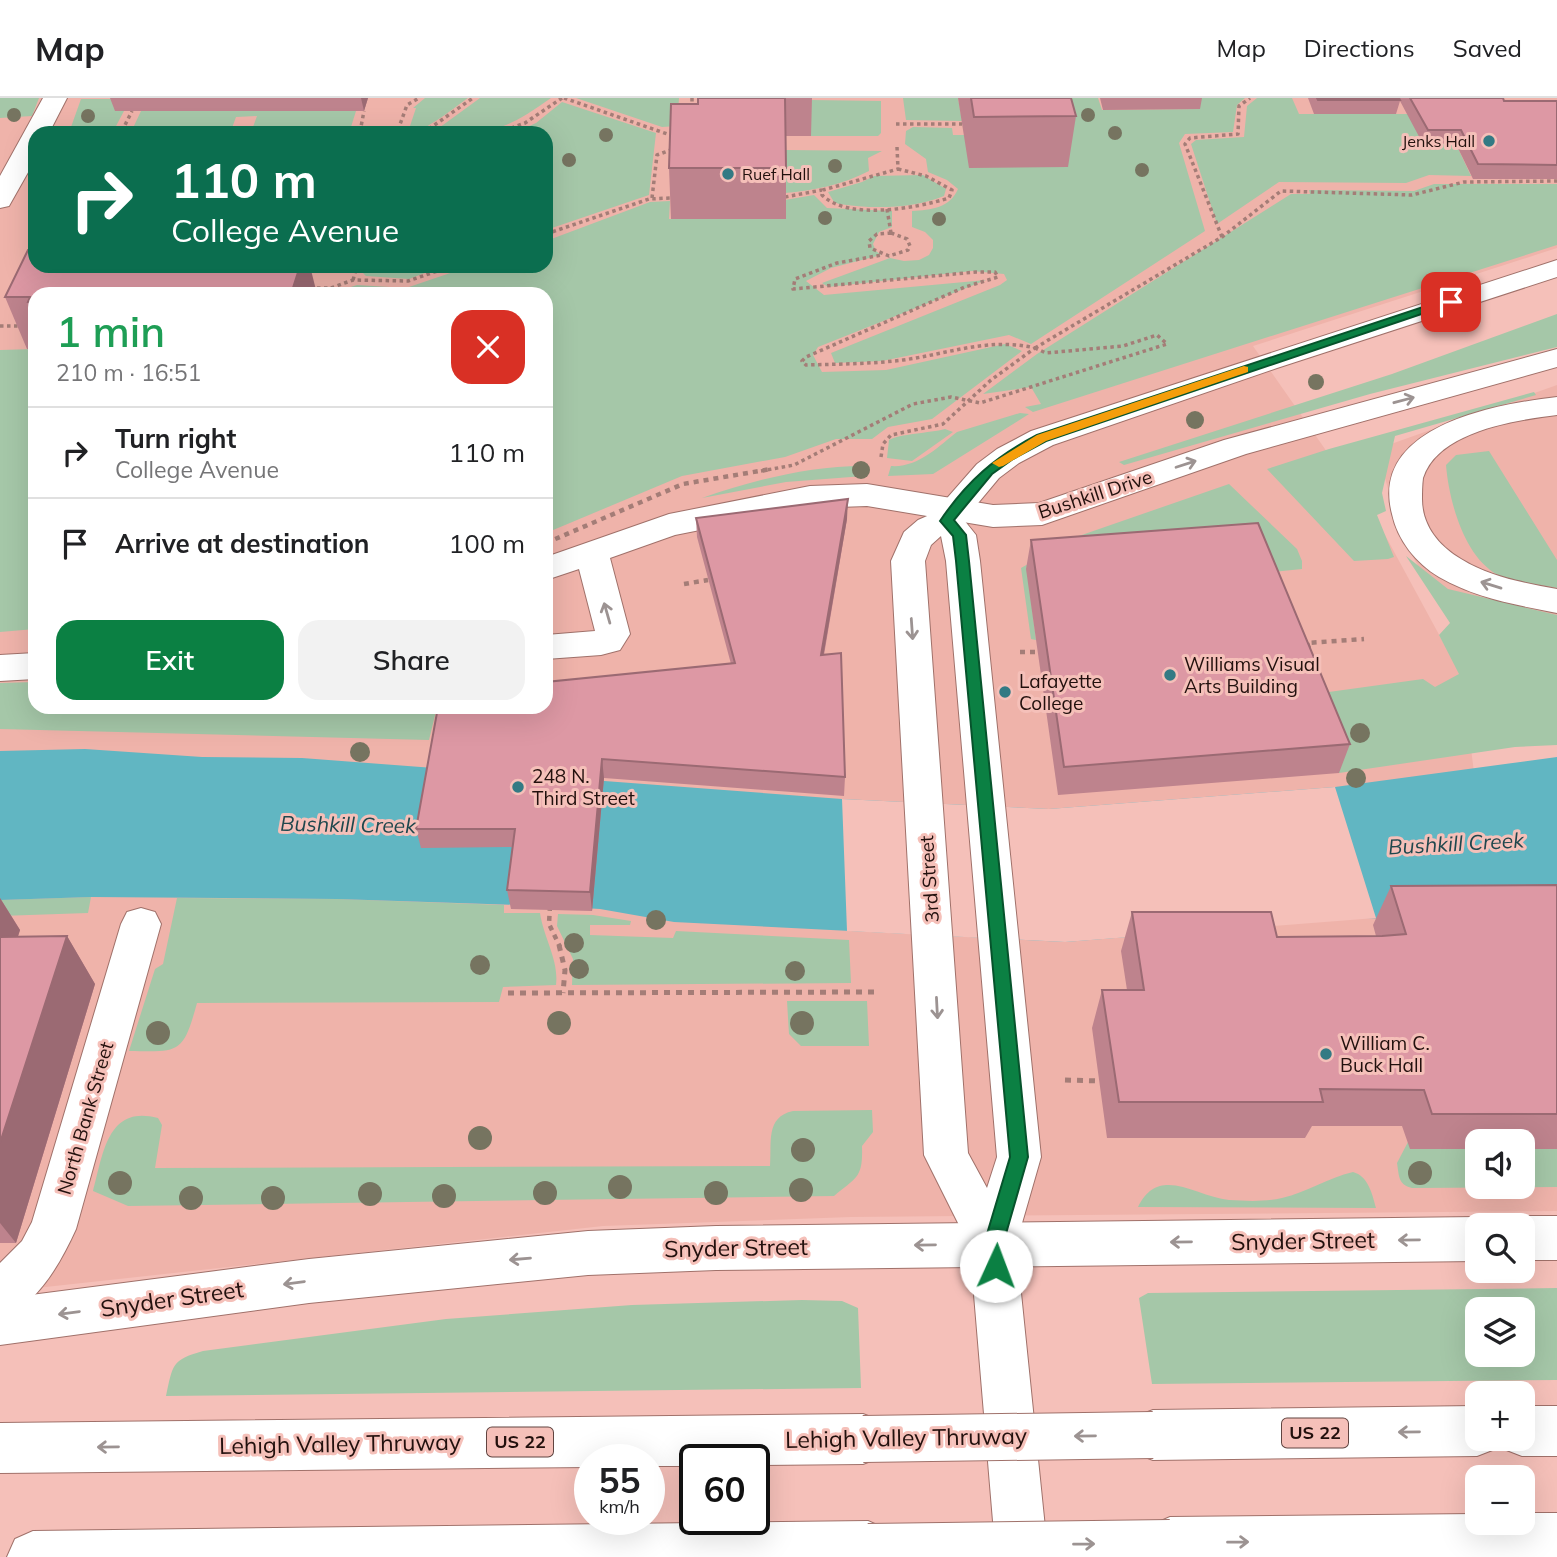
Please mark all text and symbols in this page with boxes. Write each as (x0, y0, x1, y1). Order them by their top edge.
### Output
text: Map (35, 28, 105, 69)
text: Map (1216, 33, 1266, 63)
text: Directions (1304, 33, 1415, 63)
text: Saved (1453, 33, 1522, 63)
place label: Jenks Hall (1402, 131, 1475, 151)
marker: Jenks Hall (1481, 133, 1497, 149)
text: 110 m (171, 149, 317, 210)
icon: right (56, 154, 147, 245)
place label: Ruef Hall (742, 164, 810, 184)
marker: Ruef Hall (720, 166, 736, 182)
text: College Avenue (171, 210, 399, 250)
pin (1421, 272, 1481, 332)
icon: arrive (1432, 283, 1470, 321)
text: 1 min (56, 305, 165, 358)
button: close (451, 310, 525, 384)
text: 210 m · 16:51 (56, 358, 201, 387)
one-way arrow (1392, 393, 1415, 406)
text: Turn right (115, 422, 236, 455)
icon: right (56, 434, 94, 472)
text: 110 m (449, 436, 525, 469)
text: College Avenue (115, 455, 279, 484)
one-way arrow (1174, 456, 1196, 469)
street label: Bushkill Drive (1035, 464, 1155, 524)
icon: arrive (56, 525, 94, 563)
text: Arrive at destination (115, 527, 370, 560)
text: 100 m (449, 527, 525, 560)
one-way arrow (1480, 577, 1502, 590)
one-way arrow (599, 602, 612, 624)
one-way arrow (906, 617, 919, 640)
button: Exit (56, 620, 284, 700)
button: Share (298, 620, 525, 700)
place label: Williams Visual Arts Building (1184, 652, 1320, 698)
marker: Williams Visual Arts Building (1162, 667, 1178, 683)
place label: Lafayette College (1019, 669, 1102, 715)
marker: Lafayette College (997, 684, 1013, 700)
place label: 248 N. Third Street (532, 764, 635, 810)
marker: 248 N. Third Street (510, 779, 526, 795)
water label: Bushkill Creek (280, 810, 417, 838)
water label: Bushkill Creek (1387, 826, 1526, 860)
street label: 3rd Street (914, 834, 944, 923)
one-way arrow (930, 996, 943, 1019)
place label: William C. Buck Hall (1340, 1031, 1430, 1077)
street label: North Bank Street (52, 1038, 118, 1197)
marker: William C. Buck Hall (1318, 1046, 1334, 1062)
map controls (1465, 1129, 1535, 1535)
button: sound (1465, 1129, 1535, 1199)
button: search (1465, 1213, 1535, 1283)
street label: Snyder Street (1231, 1225, 1375, 1256)
position arrow (959, 1229, 1033, 1303)
street label: Snyder Street (664, 1232, 808, 1263)
one-way arrow (1398, 1233, 1421, 1247)
one-way arrow (1170, 1235, 1193, 1249)
one-way arrow (914, 1238, 937, 1251)
one-way arrow (510, 1253, 532, 1266)
street label: Snyder Street (99, 1274, 245, 1323)
one-way arrow (283, 1276, 306, 1289)
button: layers (1465, 1297, 1535, 1367)
one-way arrow (58, 1307, 81, 1320)
button: + (1465, 1381, 1535, 1451)
road number: US 22 (1282, 1418, 1348, 1448)
street label: Lehigh Valley Thruway (785, 1421, 1027, 1454)
one-way arrow (1398, 1425, 1421, 1439)
street label: Lehigh Valley Thruway (219, 1427, 461, 1460)
road number: US 22 (487, 1428, 553, 1456)
one-way arrow (1074, 1429, 1097, 1443)
one-way arrow (97, 1440, 120, 1453)
speed limit sign: 60 (679, 1444, 770, 1535)
text: 55 (598, 1458, 641, 1502)
button: − (1465, 1465, 1535, 1535)
text: km/h (599, 1495, 640, 1518)
one-way arrow (1226, 1535, 1249, 1549)
one-way arrow (1072, 1537, 1095, 1551)

